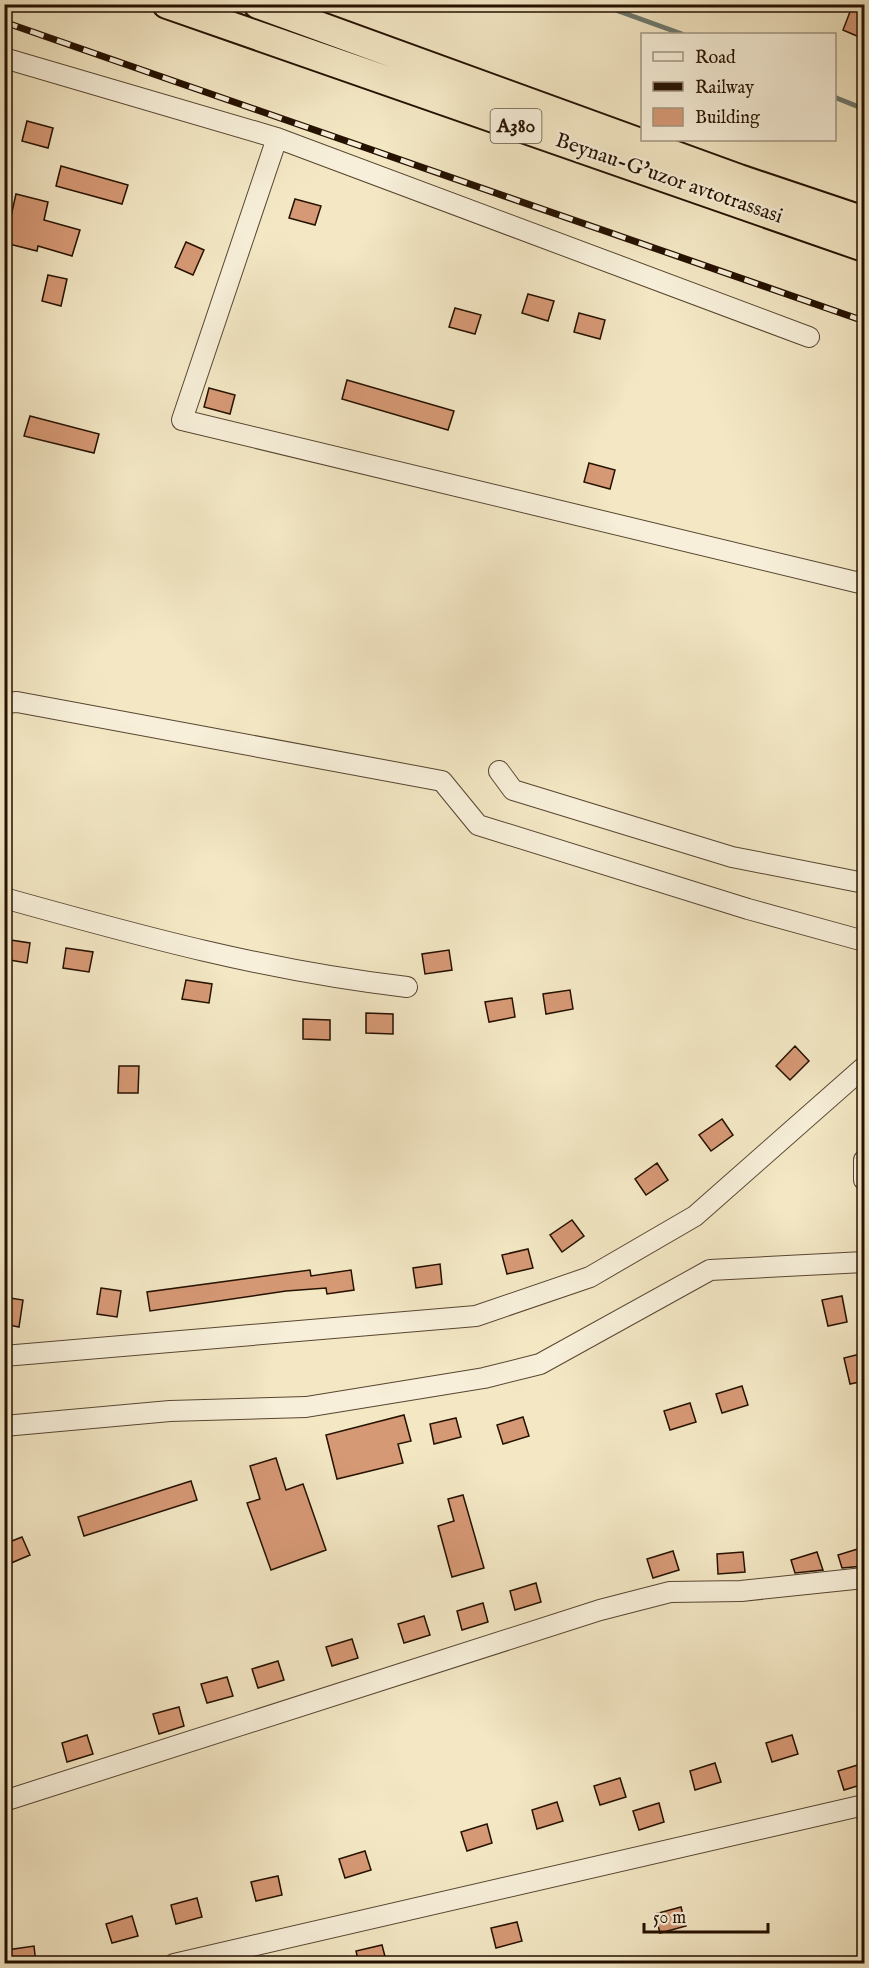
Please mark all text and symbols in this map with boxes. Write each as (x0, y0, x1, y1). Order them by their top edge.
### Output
legend (641, 33, 836, 141)
text: Road (695, 47, 736, 70)
text: Railway (695, 77, 754, 100)
text: Building (695, 107, 760, 130)
road number: A380 (490, 109, 542, 143)
street label: Beynau-G'uzor avtotrassasi (552, 127, 786, 231)
scale bar (644, 1896, 768, 1934)
text: 50 m (653, 1907, 686, 1930)

